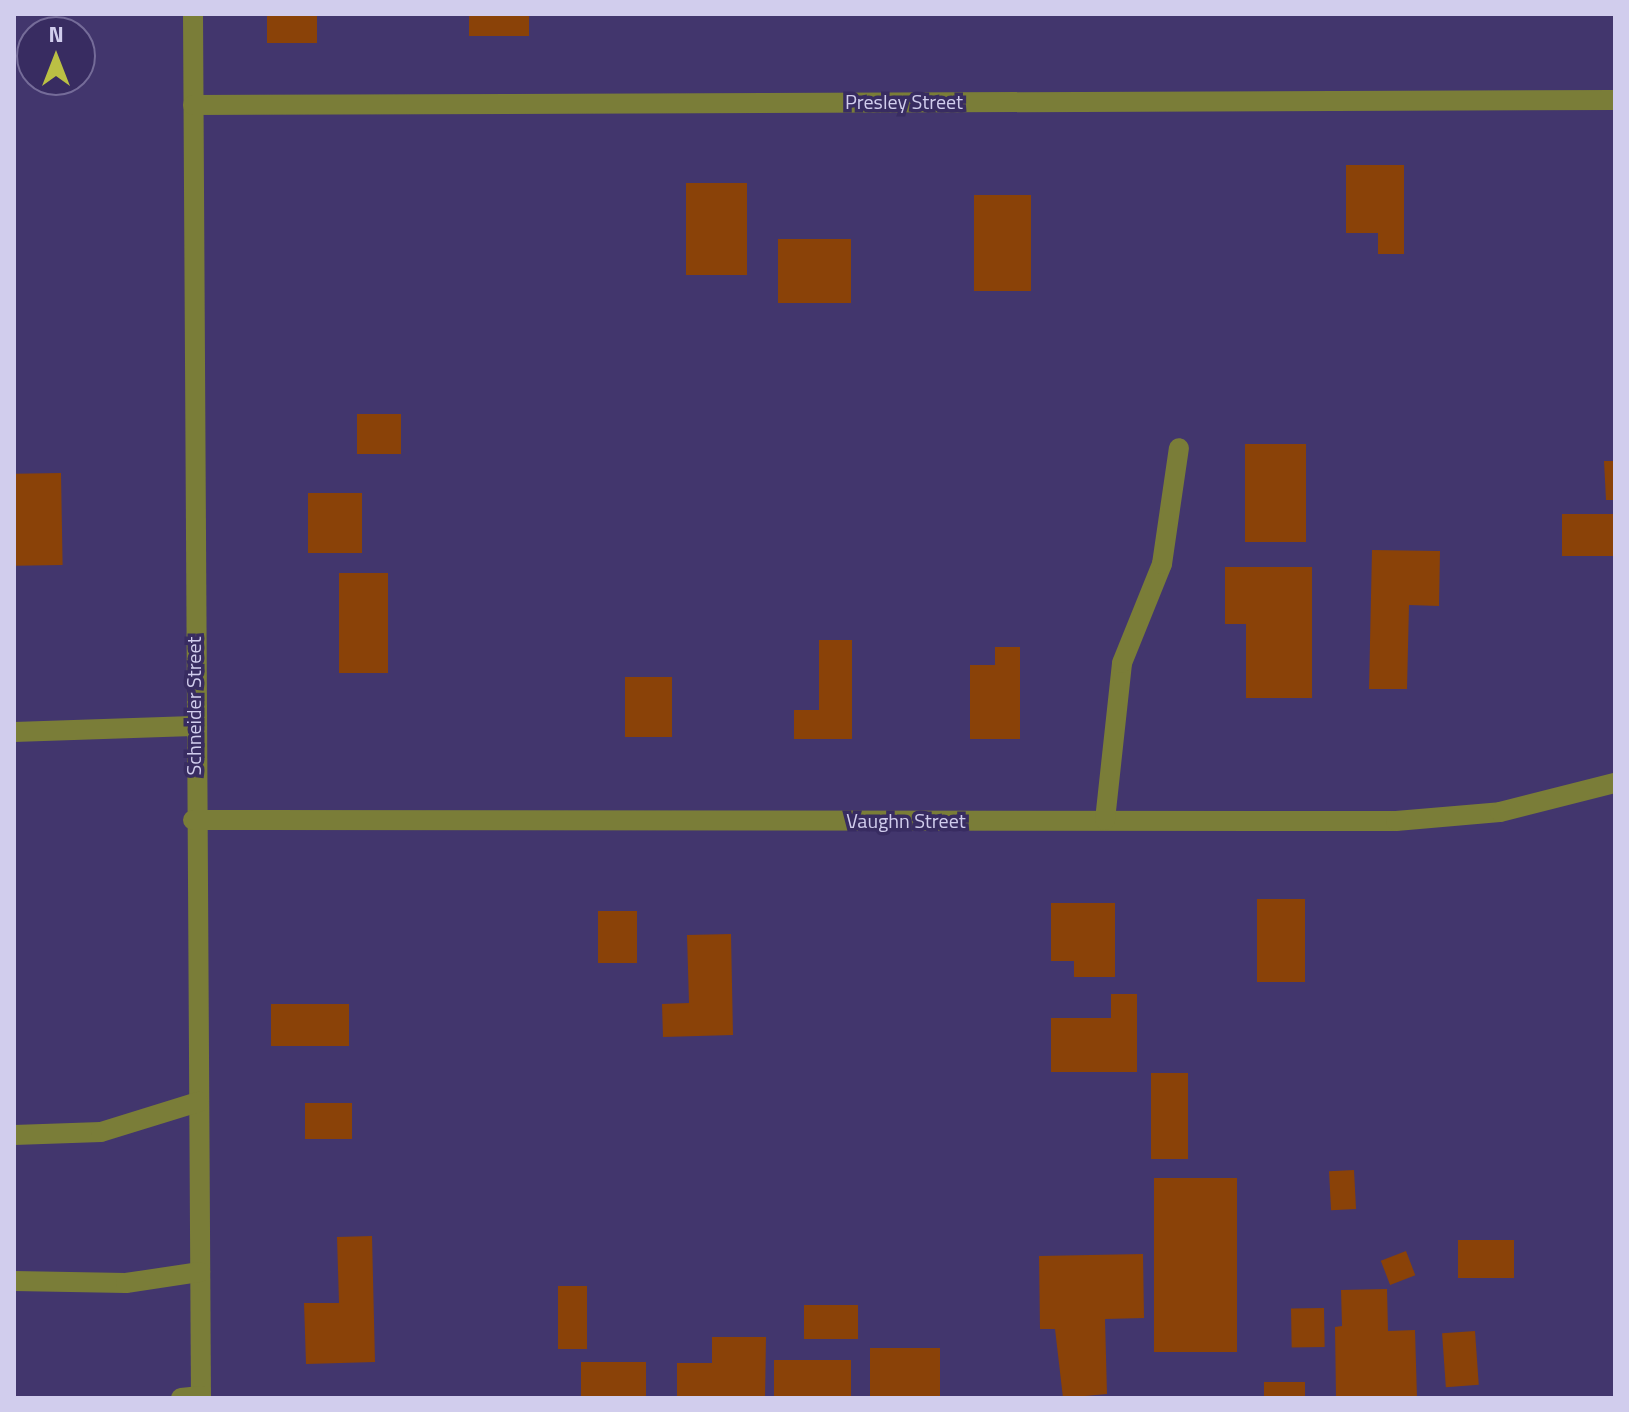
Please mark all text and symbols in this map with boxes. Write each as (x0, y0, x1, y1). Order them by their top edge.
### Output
north arrow (16, 16, 96, 96)
text: N (48, 17, 64, 51)
street label: Presley Street (845, 89, 963, 113)
street label: Schneider Street (181, 636, 205, 776)
street label: Vaughn Street (846, 808, 966, 832)

